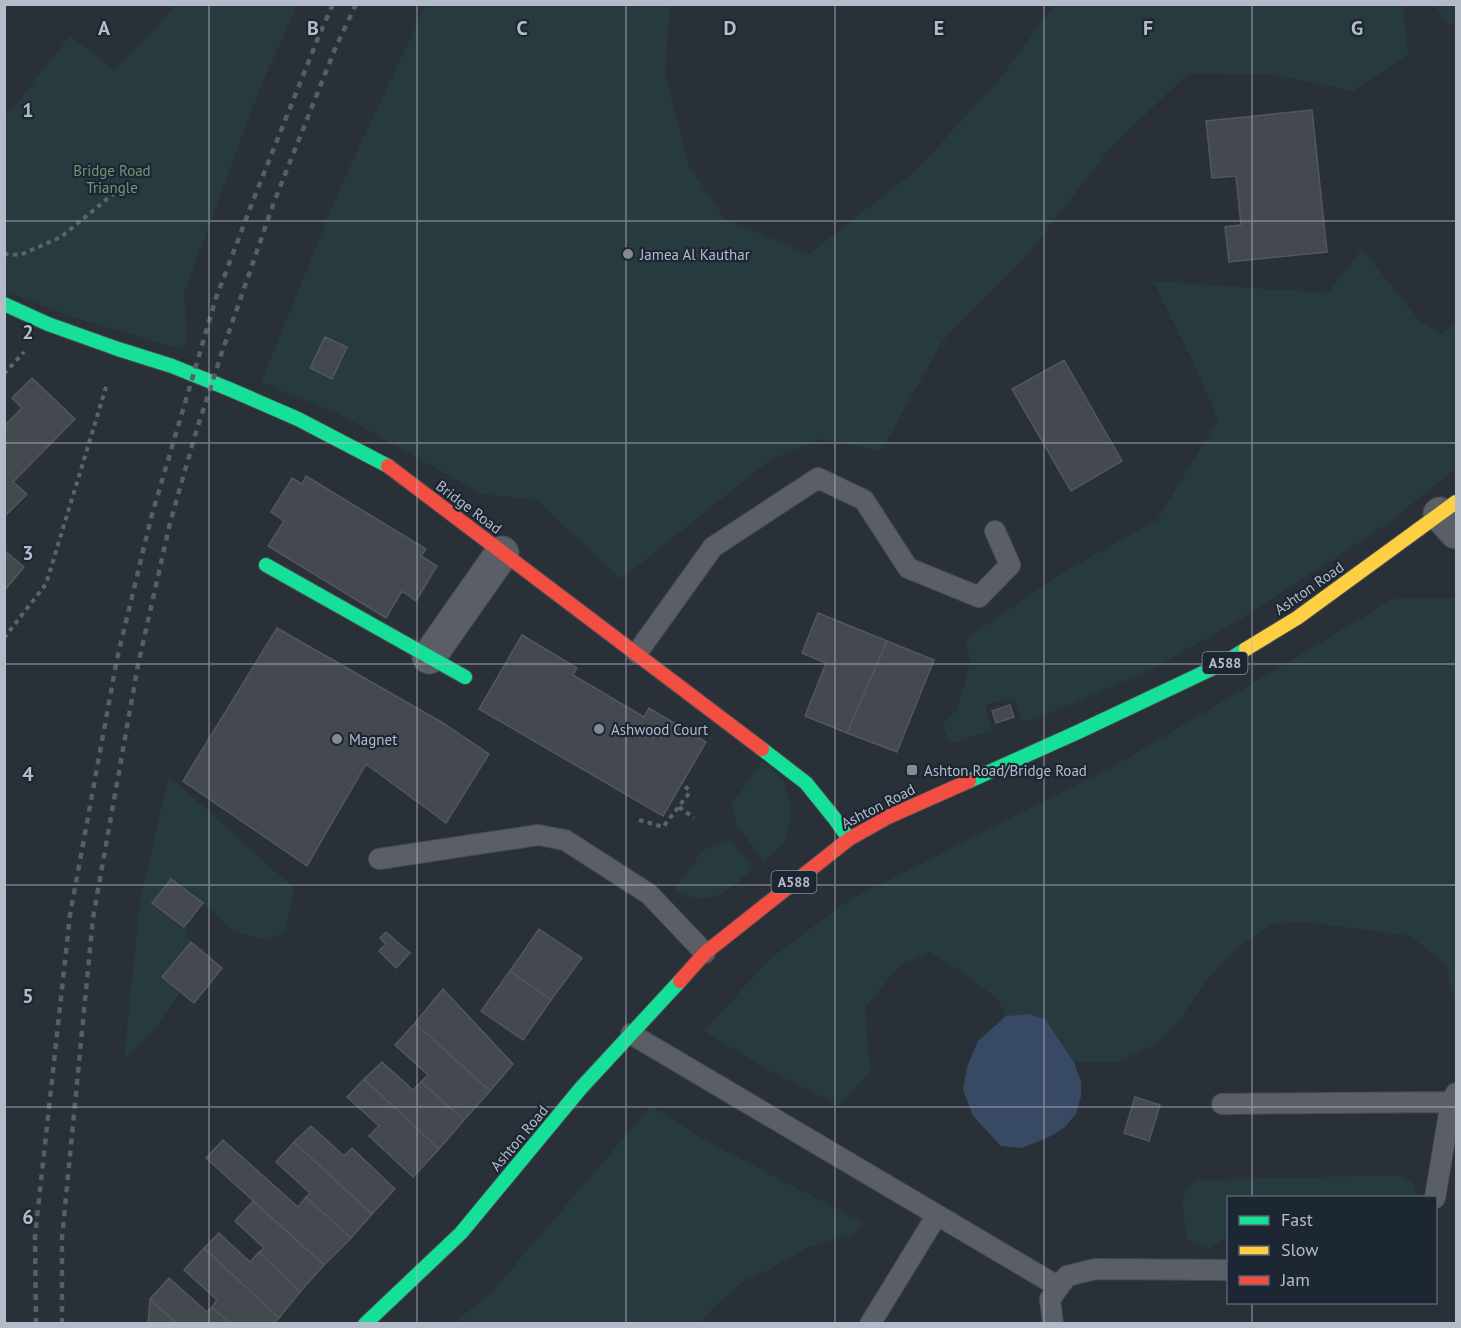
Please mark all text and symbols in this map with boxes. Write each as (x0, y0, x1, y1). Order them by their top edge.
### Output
text: A (98, 15, 111, 41)
text: B (307, 15, 319, 41)
text: C (516, 15, 528, 41)
text: D (724, 15, 737, 41)
text: E (934, 15, 944, 41)
text: F (1143, 15, 1153, 41)
text: G (1351, 15, 1363, 41)
text: 1 (22, 97, 34, 123)
park label: Bridge Road Triangle (73, 161, 151, 197)
place label: Jamea Al Kauthar (639, 245, 750, 264)
marker: Jamea Al Kauthar (621, 247, 635, 261)
text: 2 (22, 319, 34, 345)
street label: Bridge Road (432, 476, 506, 538)
text: 3 (22, 540, 34, 566)
street label: Ashton Road (1271, 557, 1347, 619)
road number: A588 (1202, 652, 1248, 674)
place label: Ashwood Court (611, 720, 708, 739)
marker: Ashwood Court (592, 722, 606, 736)
place label: Magnet (349, 730, 397, 749)
marker: Magnet (330, 732, 344, 746)
text: 4 (22, 761, 34, 787)
place label: Ashton Road/Bridge Road (924, 761, 1087, 780)
marker: Ashton Road/Bridge Road (905, 763, 919, 777)
street label: Ashton Road (838, 779, 918, 833)
road number: A588 (772, 871, 816, 893)
text: 5 (22, 983, 34, 1009)
street label: Ashton Road (486, 1101, 552, 1175)
legend (1227, 1196, 1437, 1304)
text: 6 (22, 1204, 34, 1230)
text: Fast (1281, 1208, 1313, 1231)
text: Slow (1281, 1238, 1319, 1261)
text: Jam (1280, 1268, 1310, 1291)

